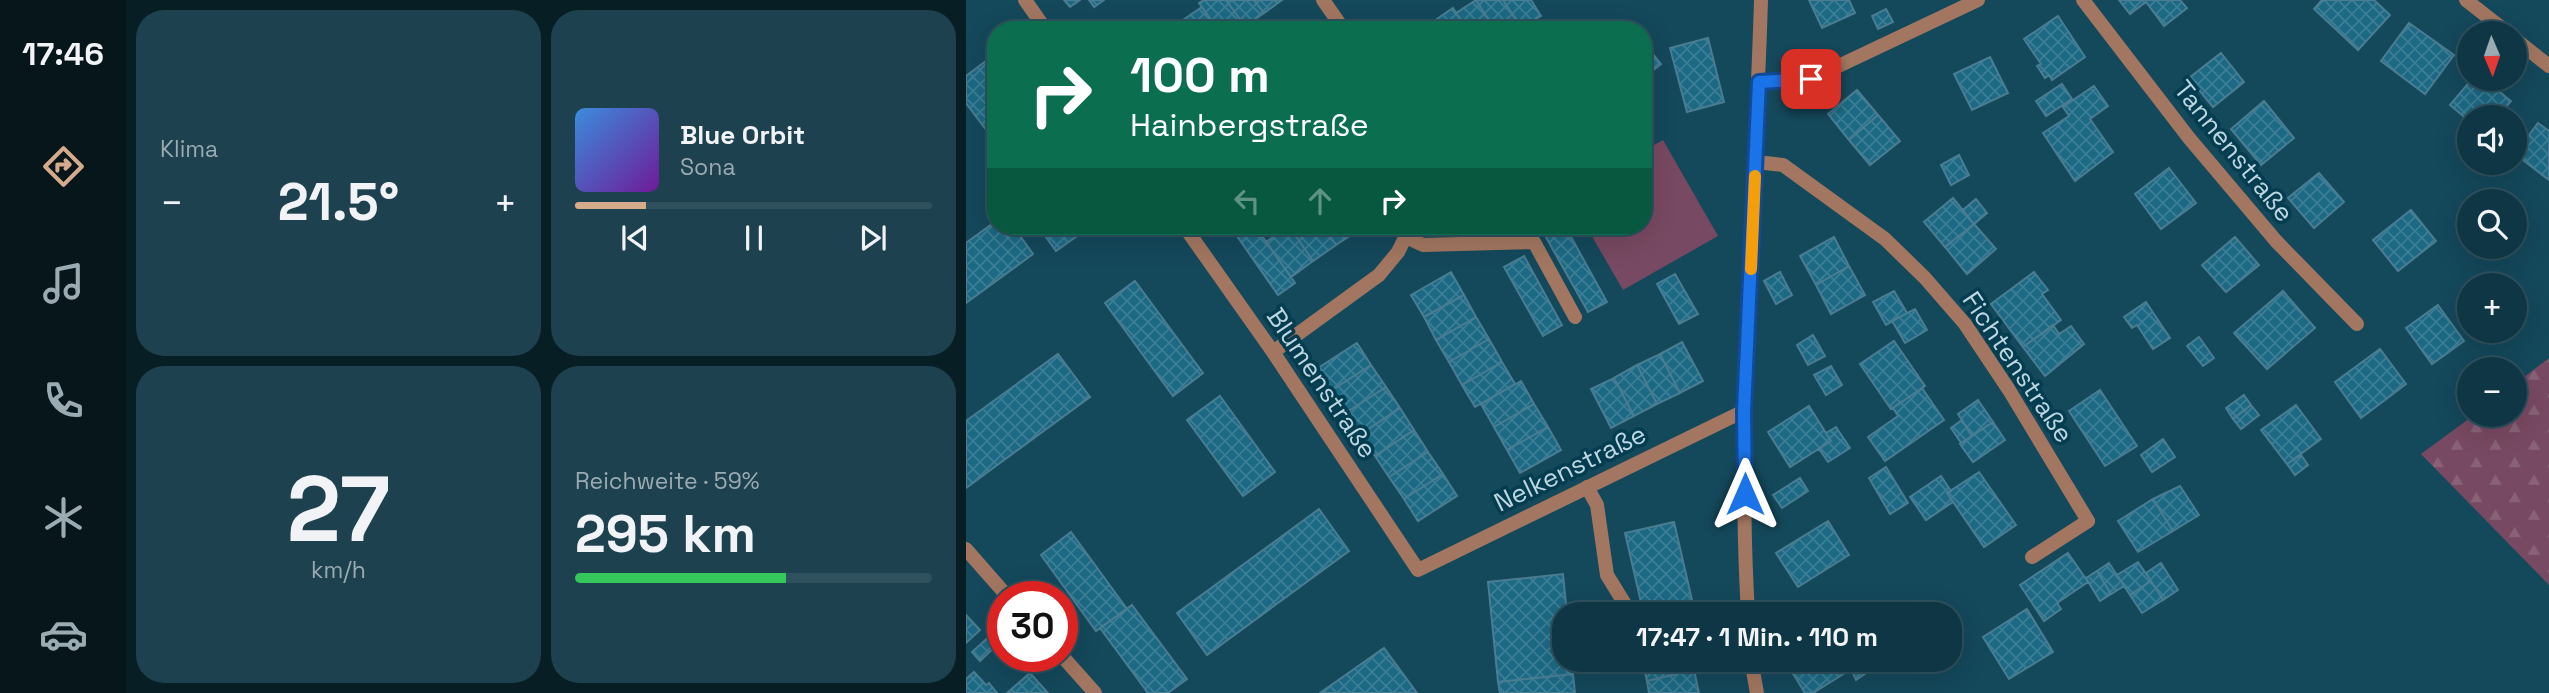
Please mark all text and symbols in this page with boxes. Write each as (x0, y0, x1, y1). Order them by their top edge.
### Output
north arrow (2457, 21, 2527, 91)
map controls (2457, 21, 2527, 427)
text: 17:46 (22, 34, 104, 74)
text: 100 m (1130, 44, 1270, 106)
icon: right (1015, 49, 1106, 140)
pin (1781, 49, 1841, 109)
icon: arrive (1792, 60, 1830, 98)
street label: Tannenstraße (2166, 73, 2302, 229)
text: Hainbergstraße (1130, 105, 1369, 145)
button: sound (2457, 105, 2527, 175)
text: Blue Orbit (680, 118, 805, 152)
text: Klima (160, 134, 218, 164)
icon: directions (39, 142, 88, 191)
text: Sona (680, 152, 736, 182)
text: 21.5° (278, 169, 399, 235)
text: − (160, 179, 184, 227)
text: + (493, 179, 517, 227)
icon: left (1228, 182, 1266, 220)
icon: ahead (1301, 182, 1339, 220)
icon: right (1374, 182, 1412, 220)
button: search (2457, 189, 2527, 259)
icon: previous (616, 219, 654, 257)
icon: pause (735, 219, 773, 257)
icon: next (854, 219, 892, 257)
icon: music (39, 259, 88, 308)
button: + (2457, 273, 2527, 343)
street label: Fichtenstraße (1955, 285, 2081, 449)
street label: Blumenstraße (1259, 301, 1385, 465)
button: − (2457, 357, 2527, 427)
icon: phone (39, 376, 88, 425)
street label: Nelkenstraße (1488, 417, 1652, 519)
text: 27 (287, 451, 390, 568)
position arrow (1708, 457, 1782, 531)
text: Reichweite · 59% (575, 466, 759, 496)
icon: climate (39, 493, 88, 542)
text: 295 km (575, 501, 756, 567)
text: km/h (311, 555, 366, 585)
speed limit sign: 30 (987, 581, 1078, 672)
icon: car (39, 610, 88, 659)
text: 17:47 · 1 Min. · 110 m (1636, 620, 1878, 654)

